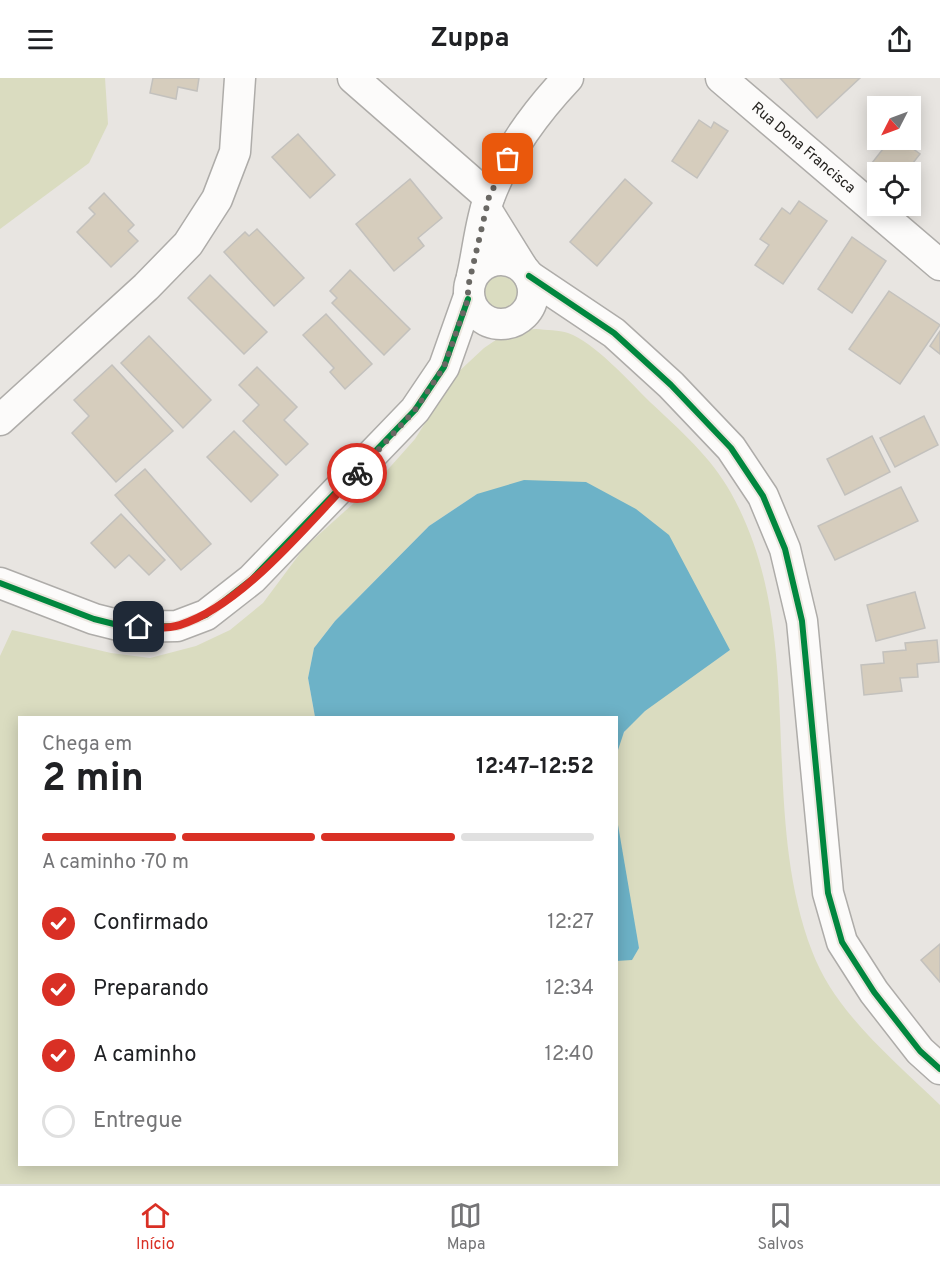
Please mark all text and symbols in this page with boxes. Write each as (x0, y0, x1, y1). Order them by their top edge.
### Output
text: Zuppa (430, 22, 510, 56)
icon: menu (24, 23, 57, 56)
icon: share (883, 23, 916, 56)
north arrow (867, 96, 921, 150)
map controls (867, 96, 921, 216)
street label: Rua Dona Francisca (747, 98, 859, 198)
pin (482, 133, 533, 184)
icon: bag (491, 142, 524, 175)
button: locate (867, 162, 921, 216)
courier (327, 443, 387, 503)
icon: bike (341, 457, 374, 490)
pin (113, 601, 164, 652)
icon: home (122, 610, 155, 643)
text: Chega em (42, 732, 132, 758)
text: 12:47–12:52 (476, 754, 594, 781)
text: 2 min (42, 756, 144, 805)
text: A caminho · 70 m (42, 850, 189, 876)
icon: check (42, 907, 75, 940)
text: Confirmado (93, 910, 209, 937)
text: 12:27 (547, 910, 594, 936)
icon: check (42, 973, 75, 1006)
text: Preparando (93, 976, 209, 1003)
text: 12:34 (545, 976, 594, 1002)
icon: check (42, 1039, 75, 1072)
text: A caminho (93, 1042, 196, 1069)
text: 12:40 (545, 1042, 594, 1068)
text: Entregue (93, 1108, 182, 1135)
tab: Início (136, 1199, 175, 1255)
tab: Mapa (447, 1199, 485, 1255)
tab: Salvos (757, 1199, 804, 1255)

